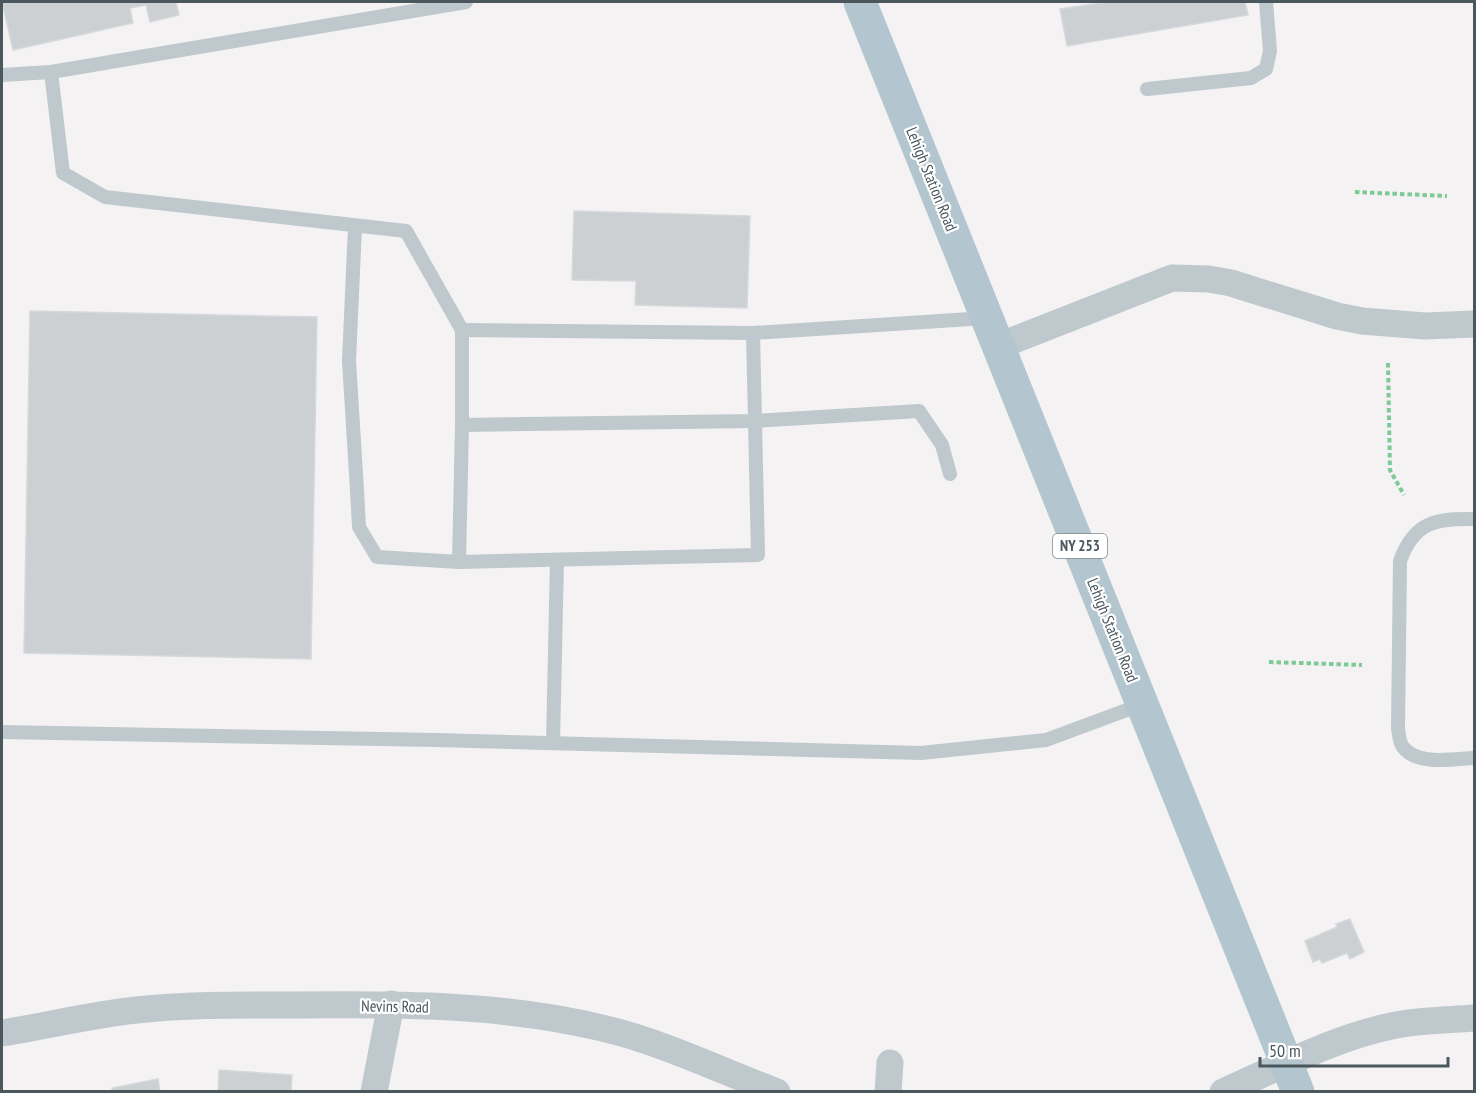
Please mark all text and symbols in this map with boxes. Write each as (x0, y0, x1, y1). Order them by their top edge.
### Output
street label: Lehigh Station Road (902, 124, 962, 234)
road number: NY 253 (1053, 534, 1107, 558)
street label: Lehigh Station Road (1083, 575, 1143, 685)
street label: Nevins Road (361, 995, 429, 1017)
scale bar (1260, 1030, 1448, 1068)
text: 50 m (1269, 1039, 1301, 1062)

